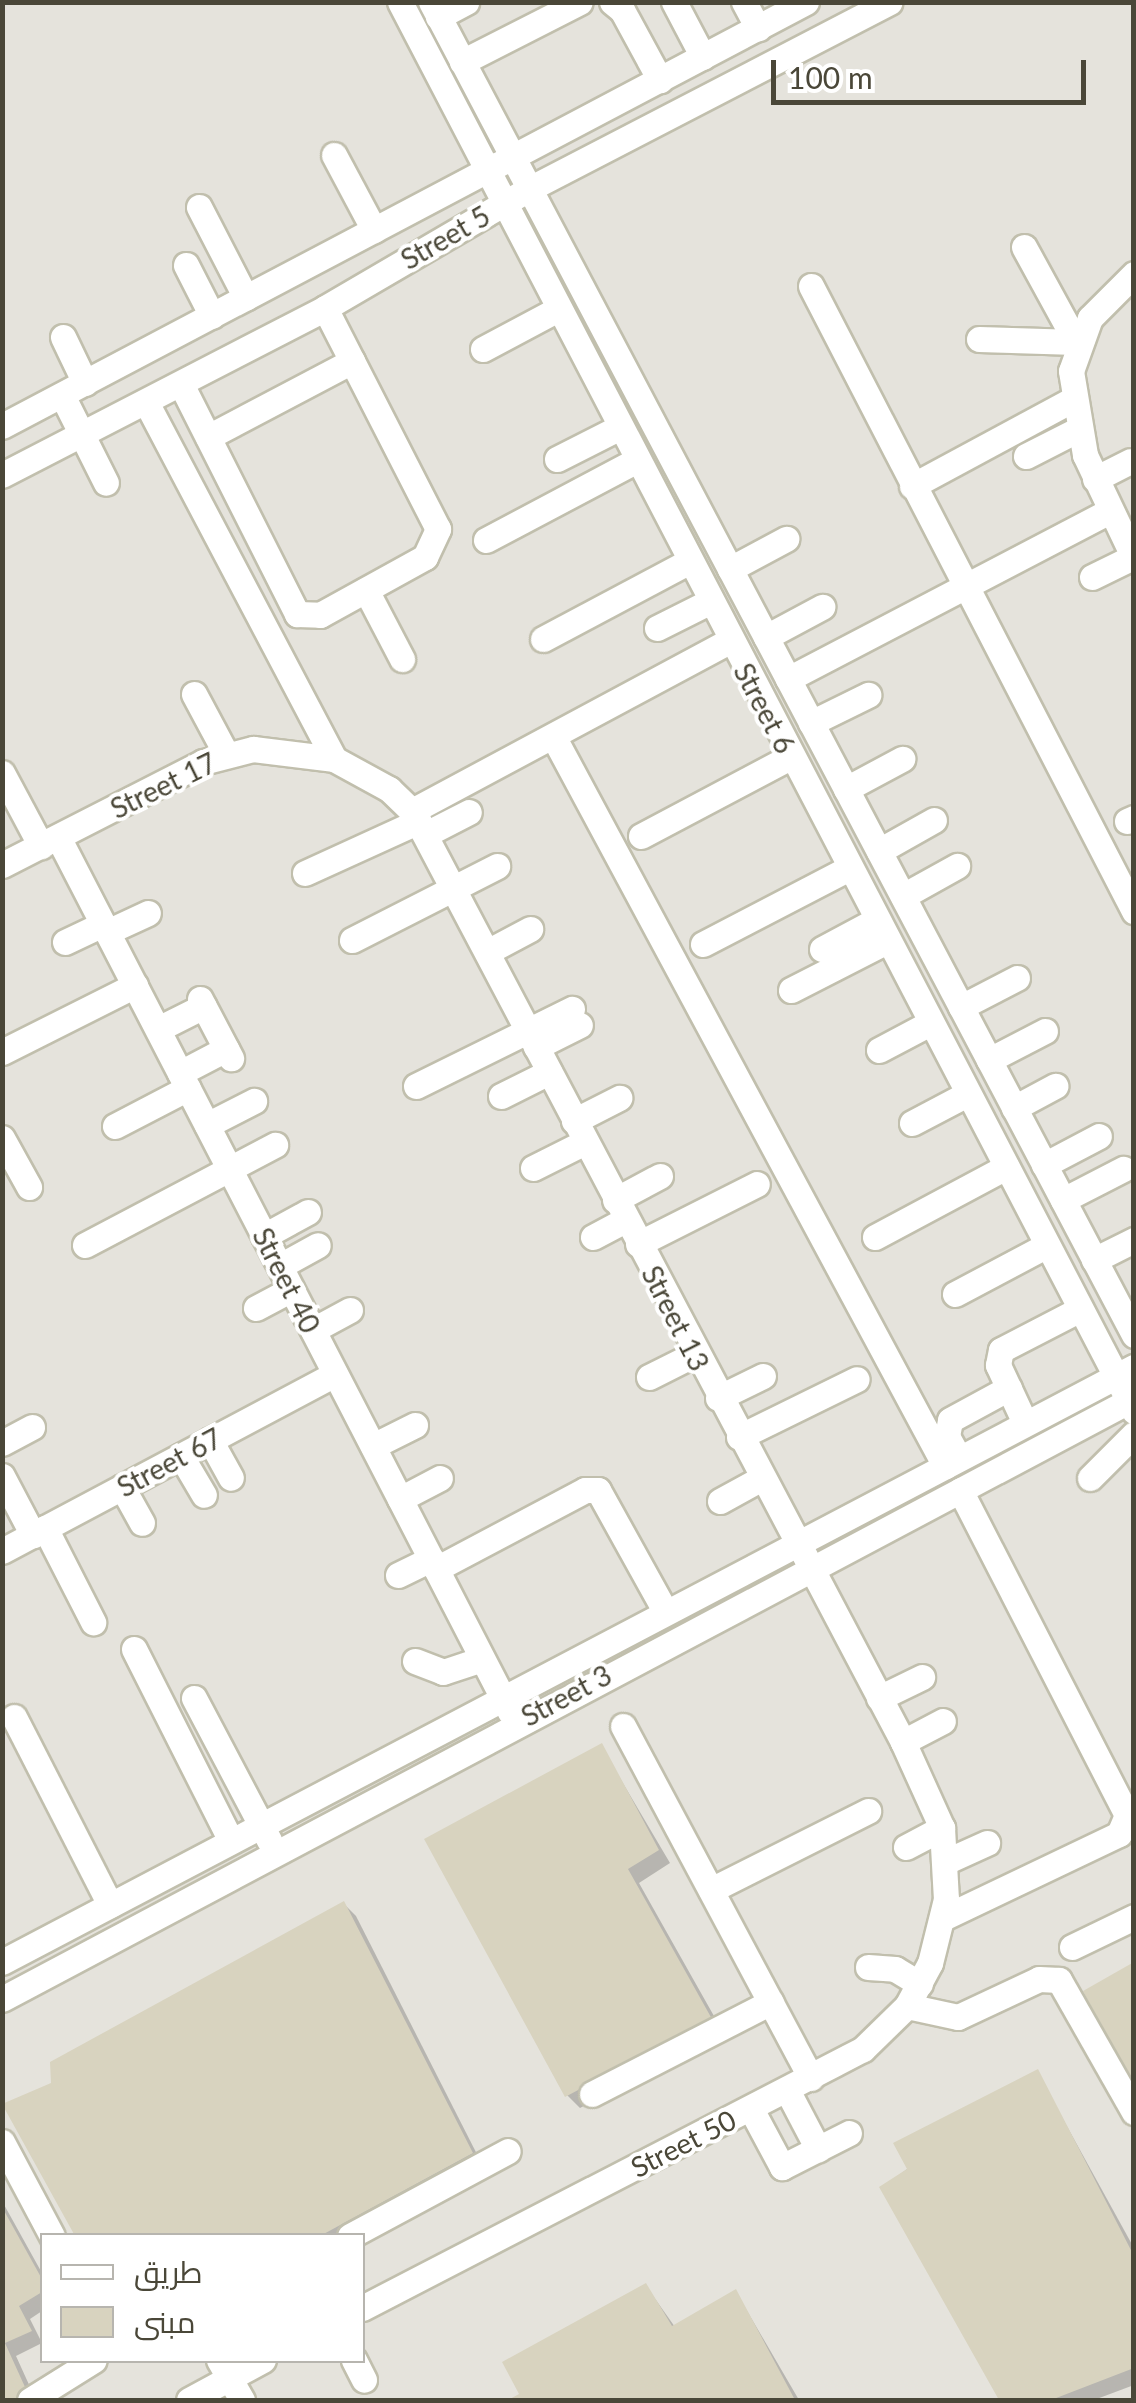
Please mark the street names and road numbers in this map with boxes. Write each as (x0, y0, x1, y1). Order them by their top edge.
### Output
street label: Street 5 (395, 198, 495, 276)
street label: Street 6 (727, 657, 803, 759)
street label: Street 17 (105, 745, 221, 825)
street label: Street 40 (246, 1222, 328, 1338)
street label: Street 13 (635, 1260, 717, 1376)
street label: Street 67 (111, 1421, 227, 1503)
street label: Street 3 (515, 1657, 617, 1733)
street label: Street 50 (625, 2102, 741, 2184)

